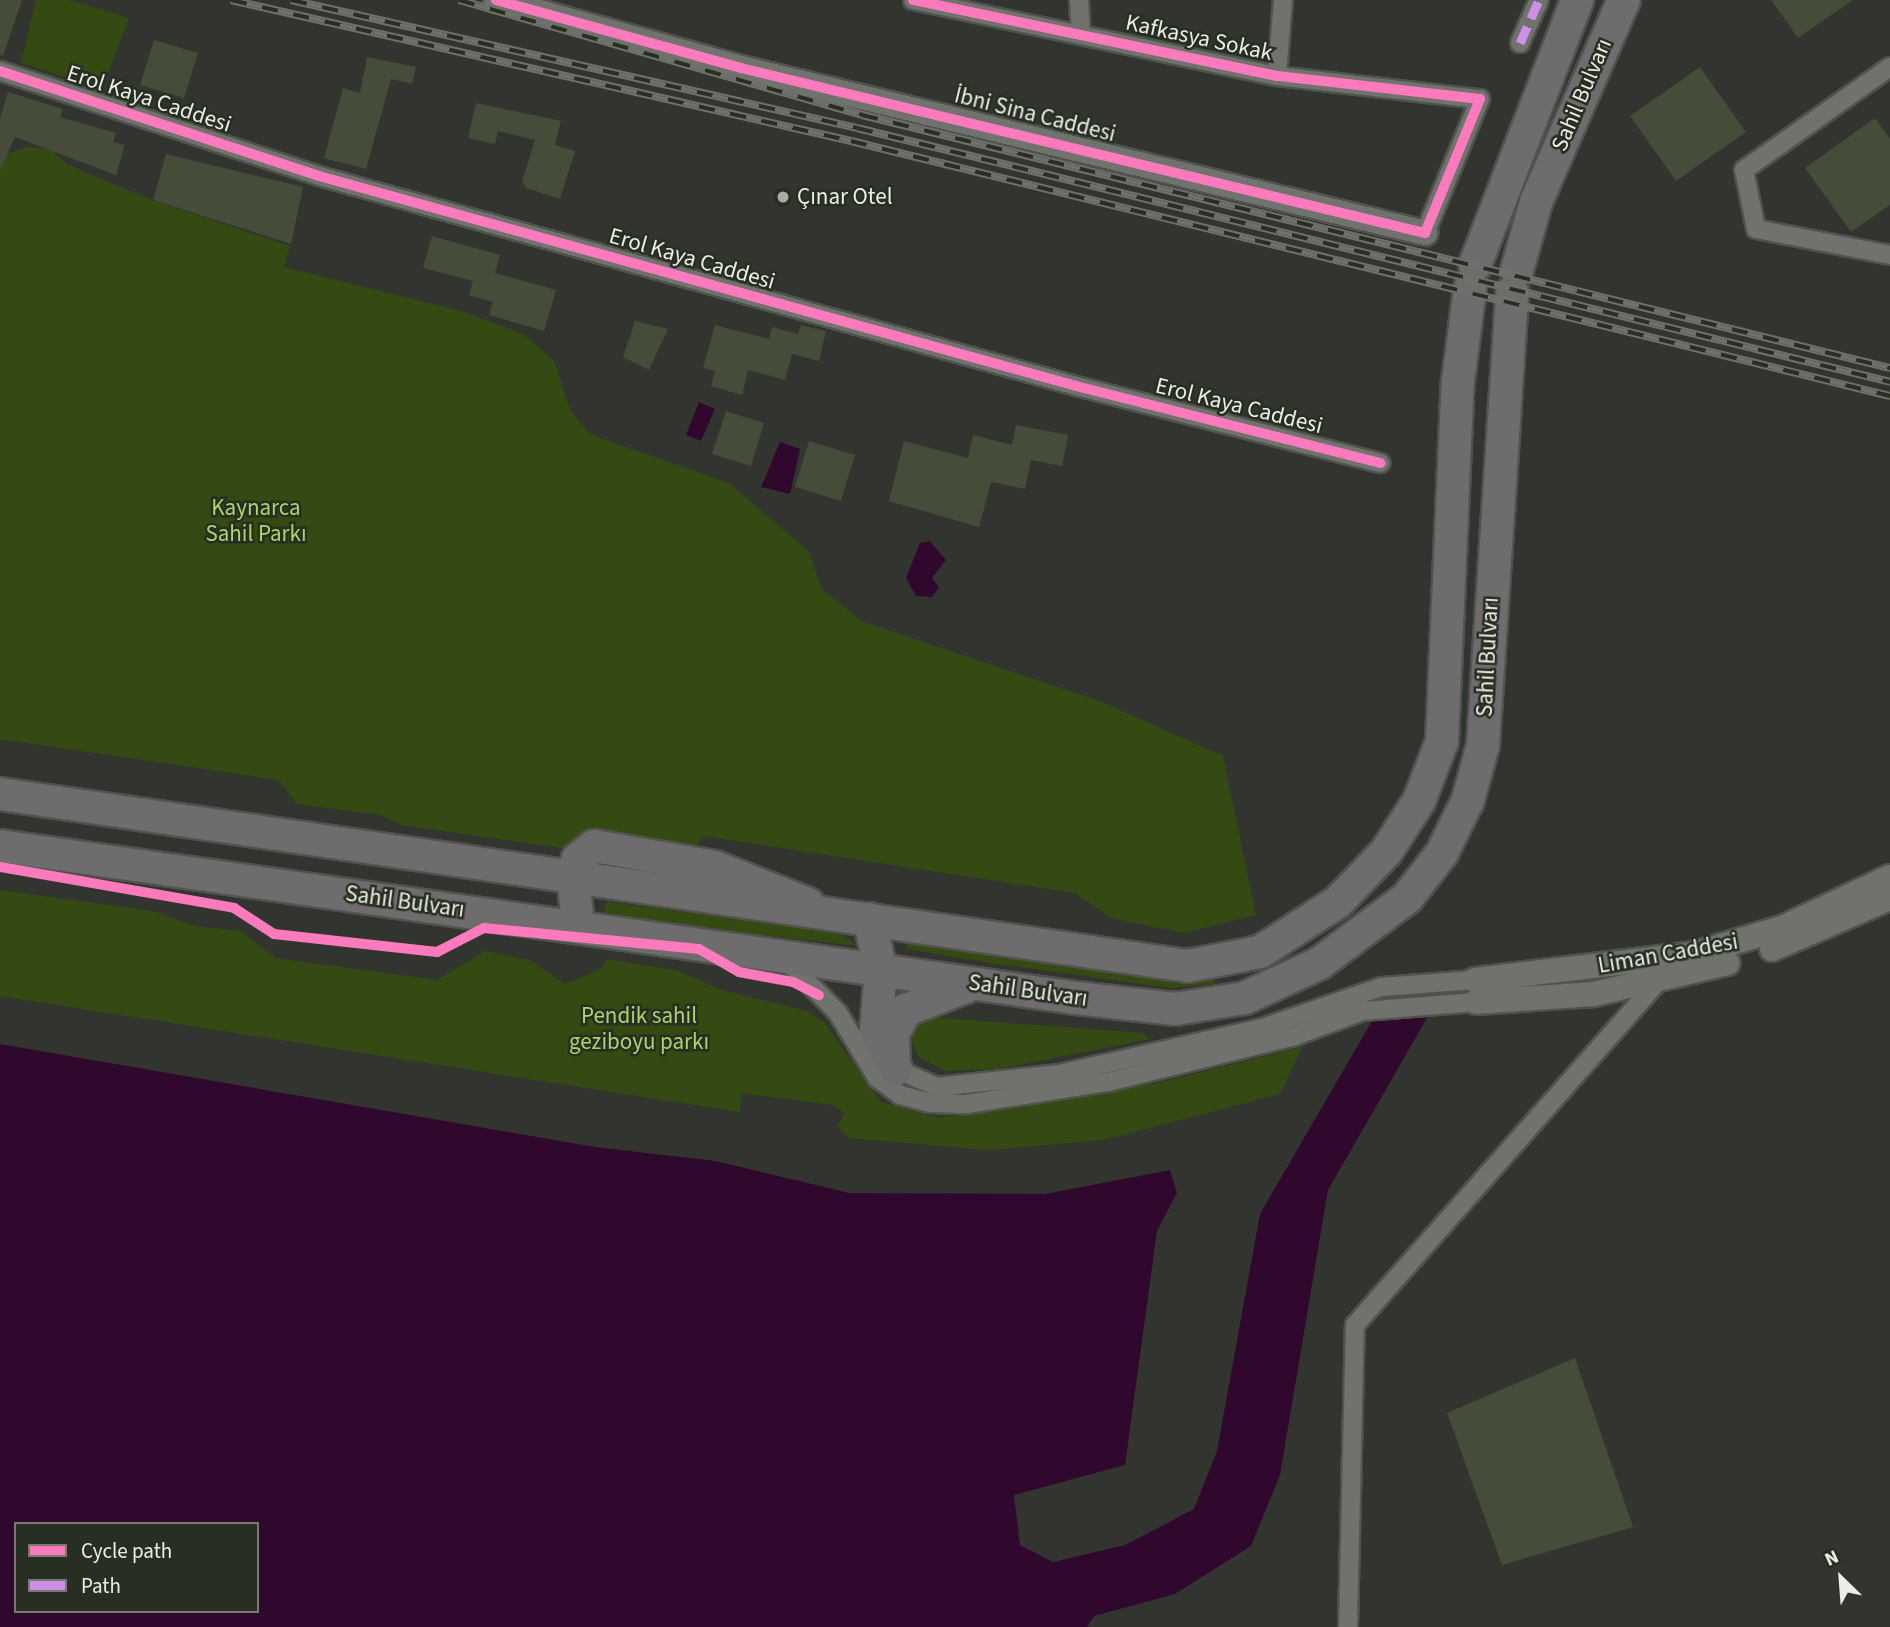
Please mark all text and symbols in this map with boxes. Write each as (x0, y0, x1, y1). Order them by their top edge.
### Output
street label: Kafkasya Sokak (1123, 9, 1275, 67)
street label: Sahil Bulvarı (1546, 34, 1618, 156)
street label: Erol Kaya Caddesi (63, 59, 235, 139)
street label: İbni Sina Caddesi (951, 82, 1119, 148)
place label: Çınar Otel (797, 183, 893, 211)
marker: Çınar Otel (775, 189, 791, 205)
street label: Erol Kaya Caddesi (606, 222, 778, 296)
street label: Erol Kaya Caddesi (1153, 372, 1325, 440)
park label: Kaynarca Sahil Parkı (205, 494, 307, 548)
street label: Sahil Bulvarı (1471, 596, 1505, 718)
street label: Sahil Bulvarı (344, 880, 466, 924)
street label: Liman Caddesi (1596, 928, 1740, 980)
street label: Sahil Bulvarı (967, 969, 1089, 1013)
park label: Pendik sahil geziboyu parkı (569, 1002, 709, 1056)
legend (14, 1522, 259, 1613)
text: Cycle path (81, 1536, 172, 1566)
north arrow (1806, 1543, 1876, 1613)
text: N (1820, 1544, 1843, 1573)
text: Path (81, 1571, 121, 1601)

